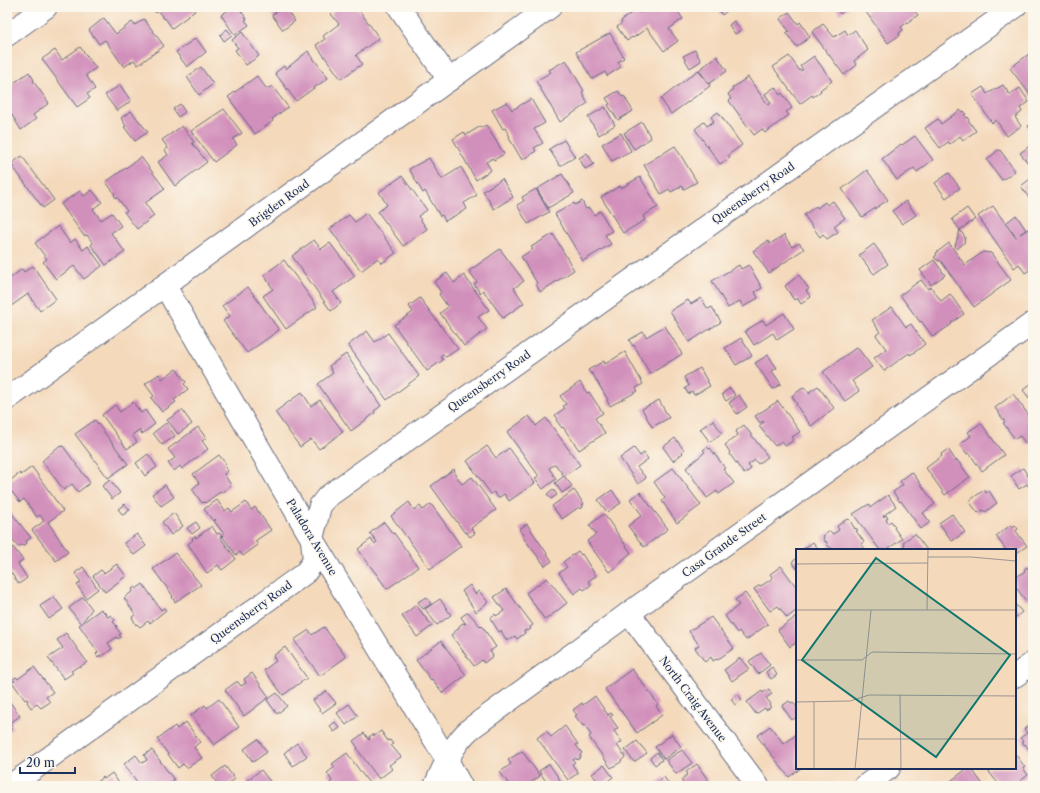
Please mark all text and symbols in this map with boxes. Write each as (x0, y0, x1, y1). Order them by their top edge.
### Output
street label: Queensberry Road (709, 159, 797, 227)
street label: Brigden Road (246, 176, 312, 230)
street label: Queensberry Road (445, 347, 533, 415)
street label: Paladora Avenue (284, 496, 340, 578)
street label: Casa Grande Street (679, 510, 769, 580)
inset map (796, 549, 1016, 769)
street label: Queensberry Road (207, 577, 295, 646)
street label: North Craig Avenue (656, 653, 730, 745)
scale bar (20, 749, 75, 775)
text: 20 m (26, 755, 55, 770)

